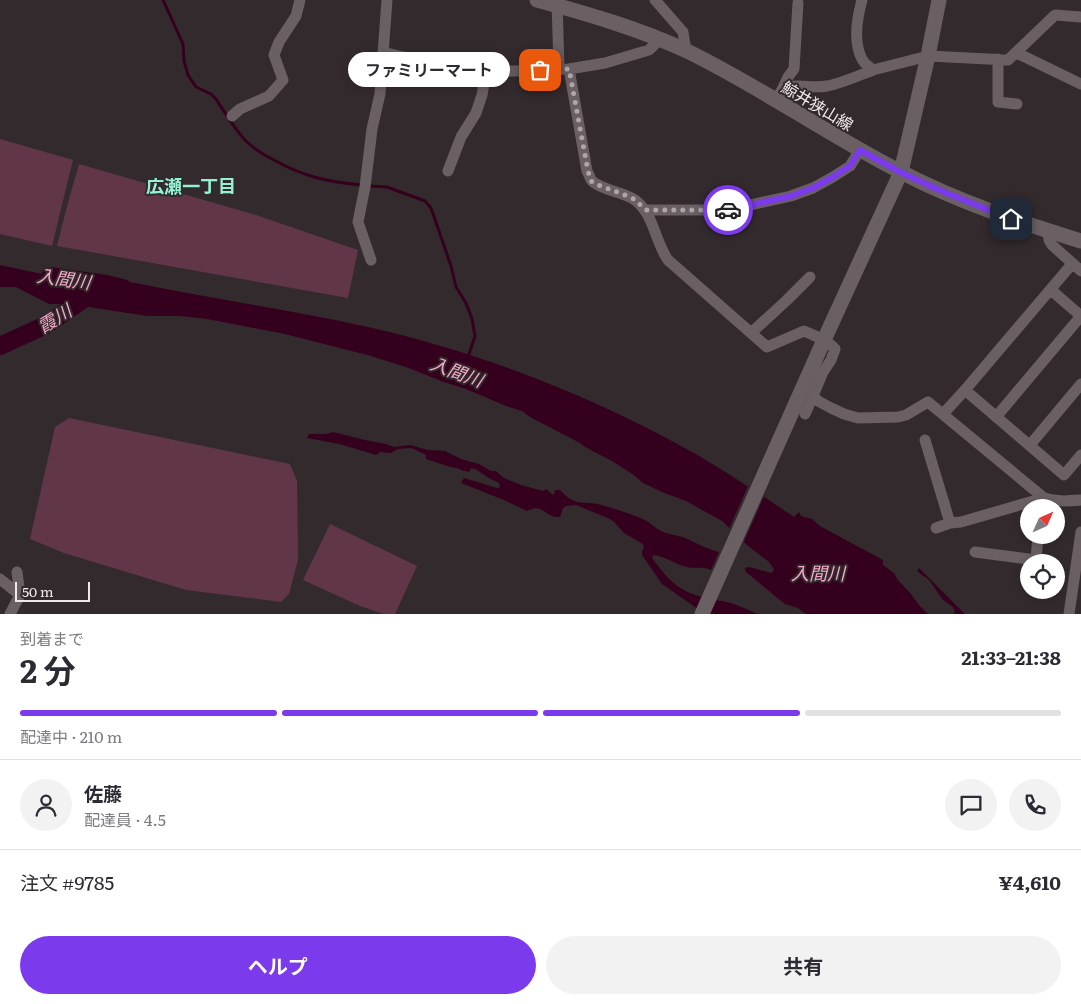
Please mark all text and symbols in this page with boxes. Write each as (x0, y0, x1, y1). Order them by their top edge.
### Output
pin (519, 49, 561, 91)
callout: ファミリーマート (348, 52, 510, 88)
icon: bag (526, 56, 554, 84)
text: ファミリーマート (365, 57, 493, 81)
street label: 鯨井狭山線 (778, 74, 858, 136)
district label: 広瀬一丁目 (146, 172, 236, 199)
courier (703, 185, 753, 235)
icon: car (714, 196, 742, 224)
pin (990, 198, 1032, 240)
icon: home (997, 205, 1025, 233)
water label: 入間川 (35, 261, 95, 295)
water label: 霞川 (32, 296, 78, 339)
water label: 入間川 (427, 349, 489, 394)
north arrow (1020, 499, 1065, 544)
map controls (1020, 499, 1065, 599)
button: locate (1020, 554, 1065, 599)
water label: 入間川 (791, 559, 847, 586)
scale bar (15, 579, 90, 602)
text: 50 m (22, 581, 54, 601)
text: 到着まで (20, 626, 84, 650)
text: 21:33–21:38 (961, 643, 1061, 671)
text: 2 分 (20, 645, 76, 693)
text: 配達中 · 210 m (20, 724, 122, 748)
button: person (20, 779, 72, 831)
text: 佐藤 (84, 779, 122, 807)
button: chat (945, 779, 997, 831)
button: phone (1009, 779, 1061, 831)
text: 配達員 · 4.5 (84, 807, 166, 831)
text: 注文 #9785 (20, 868, 114, 896)
text: ¥4,610 (999, 868, 1061, 896)
button: ヘルプ (20, 936, 536, 994)
button: 共有 (546, 936, 1061, 994)

